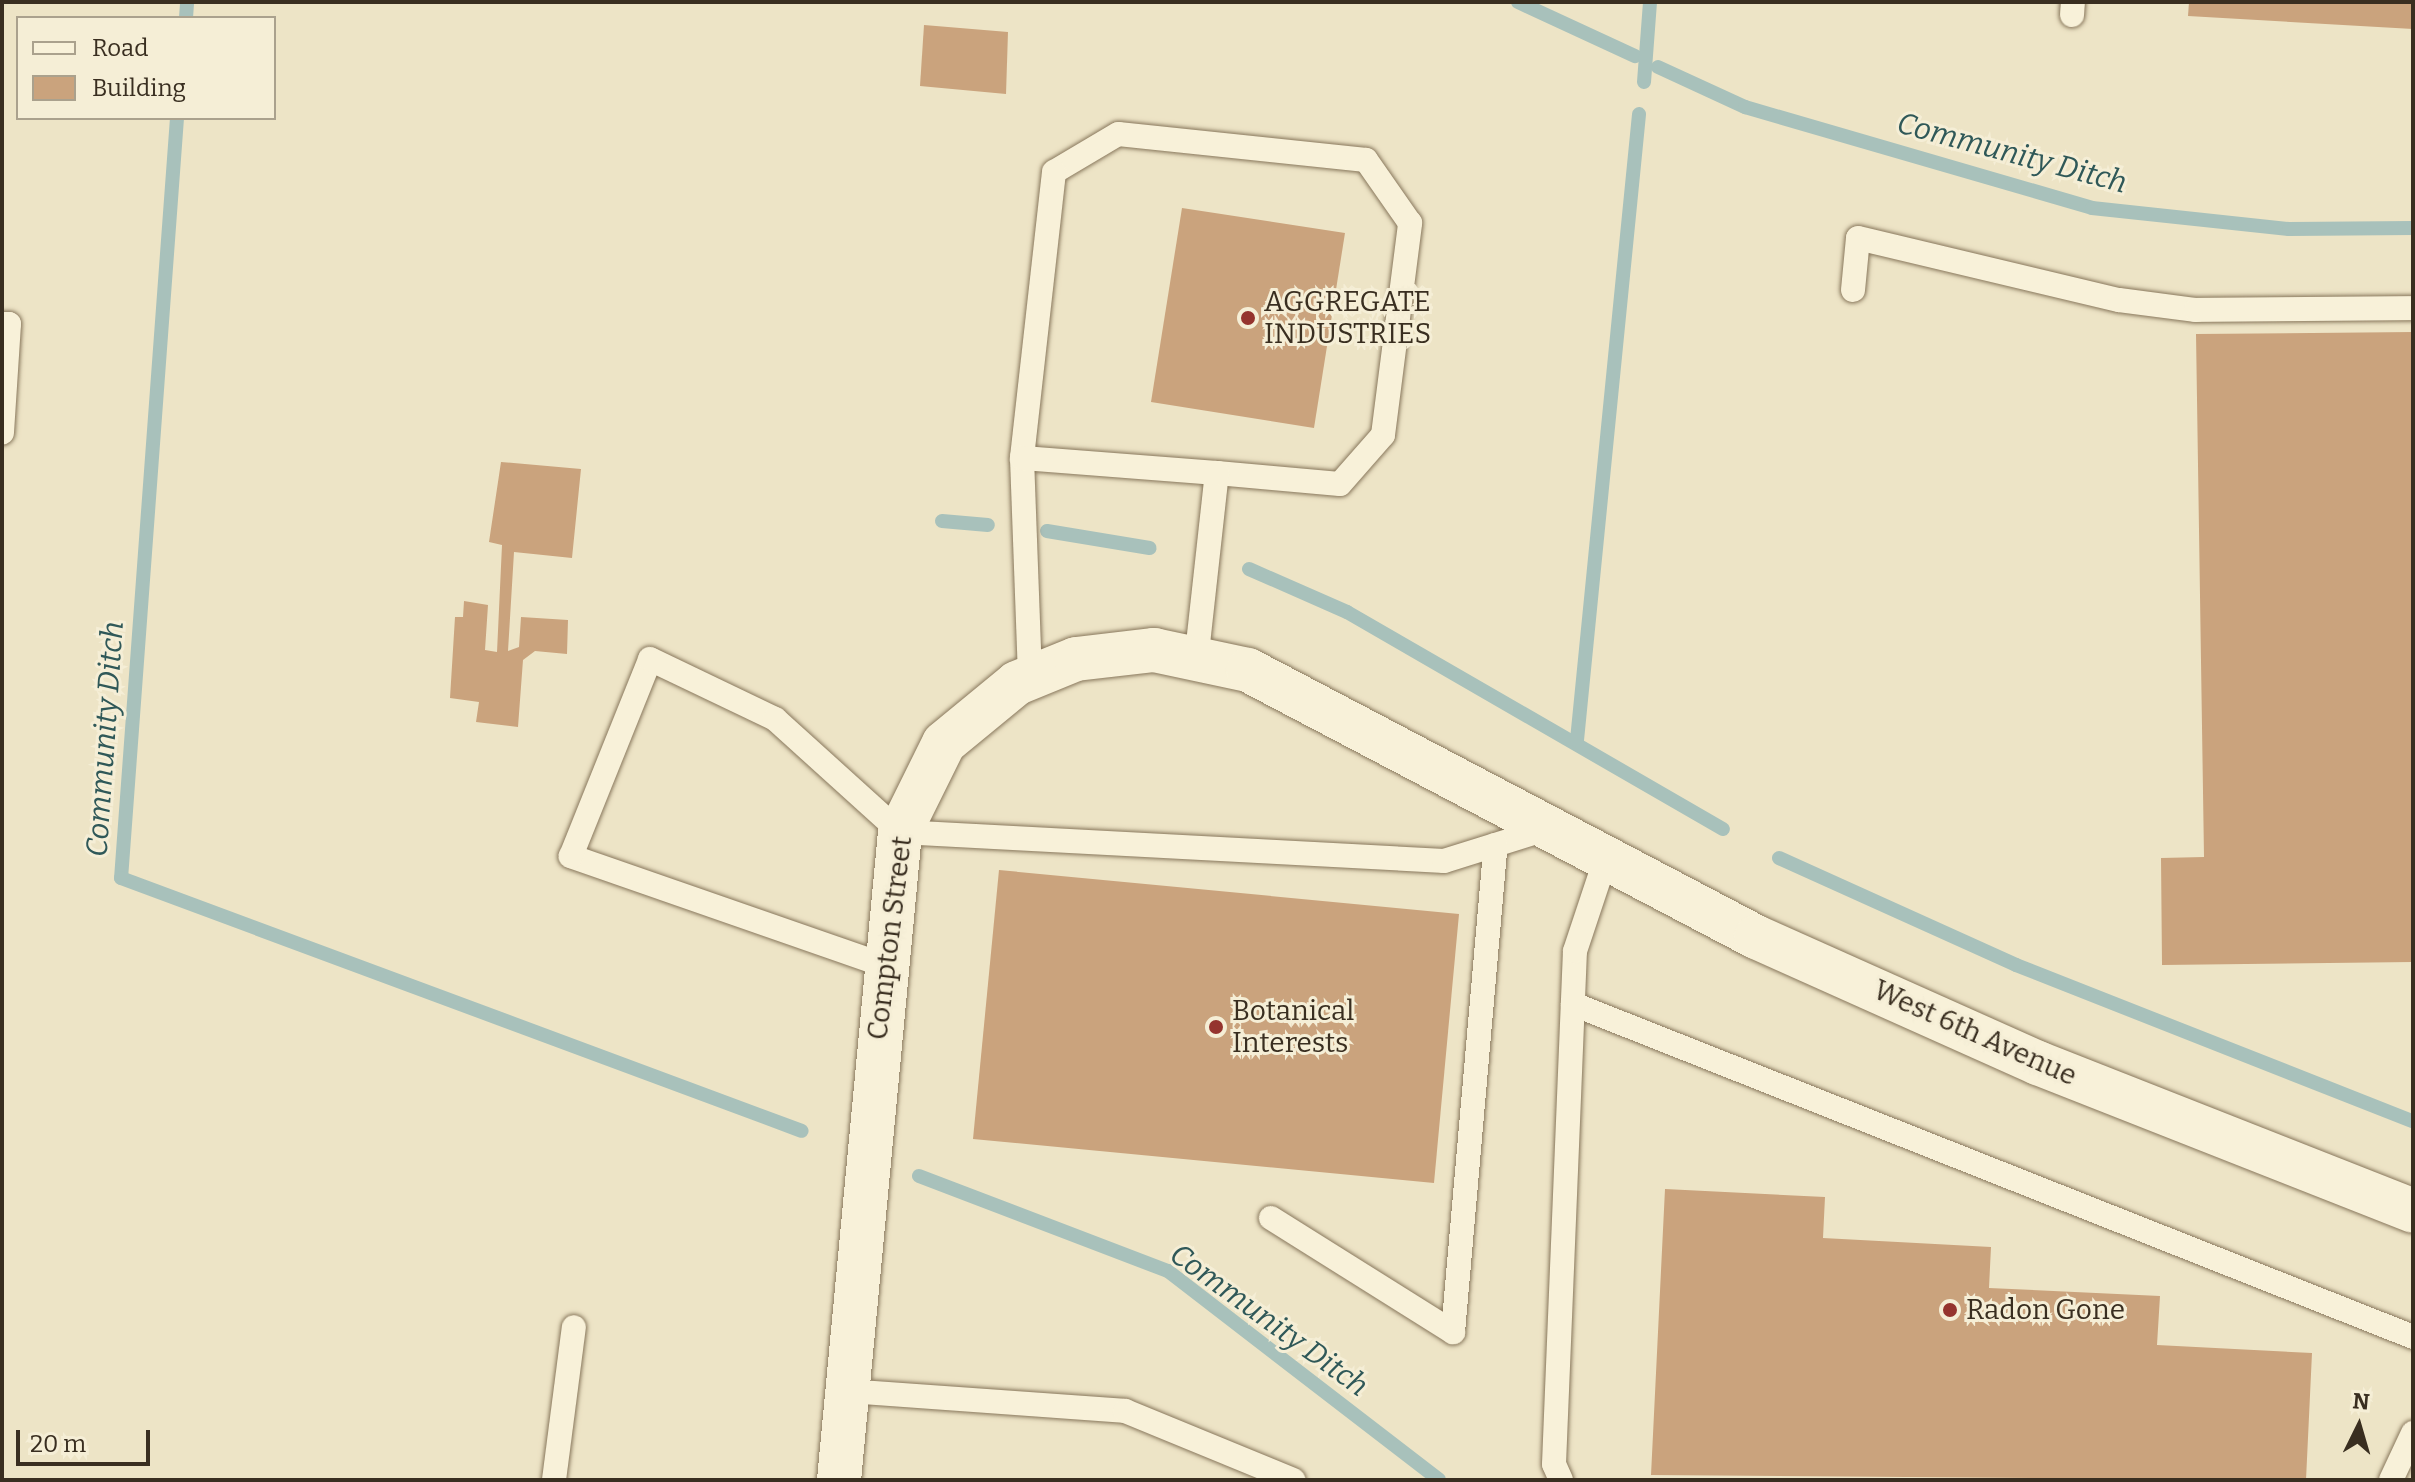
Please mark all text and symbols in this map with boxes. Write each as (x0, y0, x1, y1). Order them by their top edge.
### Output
legend (16, 16, 276, 120)
text: Road (92, 34, 148, 62)
text: Building (92, 74, 186, 102)
water label: Community Ditch (1893, 105, 2131, 201)
place label: AGGREGATE INDUSTRIES (1264, 285, 1431, 351)
marker: AGGREGATE INDUSTRIES (1239, 309, 1257, 327)
water label: Community Ditch (79, 620, 131, 858)
street label: Compton Street (861, 834, 919, 1042)
street label: West 6th Avenue (1868, 973, 2082, 1093)
place label: Botanical Interests (1232, 994, 1354, 1060)
marker: Botanical Interests (1207, 1018, 1225, 1036)
water label: Community Ditch (1163, 1236, 1375, 1404)
place label: Radon Gone (1966, 1293, 2125, 1327)
marker: Radon Gone (1941, 1301, 1959, 1319)
north arrow (2319, 1386, 2399, 1466)
text: N (2351, 1387, 2371, 1416)
scale bar (20, 1414, 154, 1464)
text: 20 m (30, 1430, 86, 1458)

